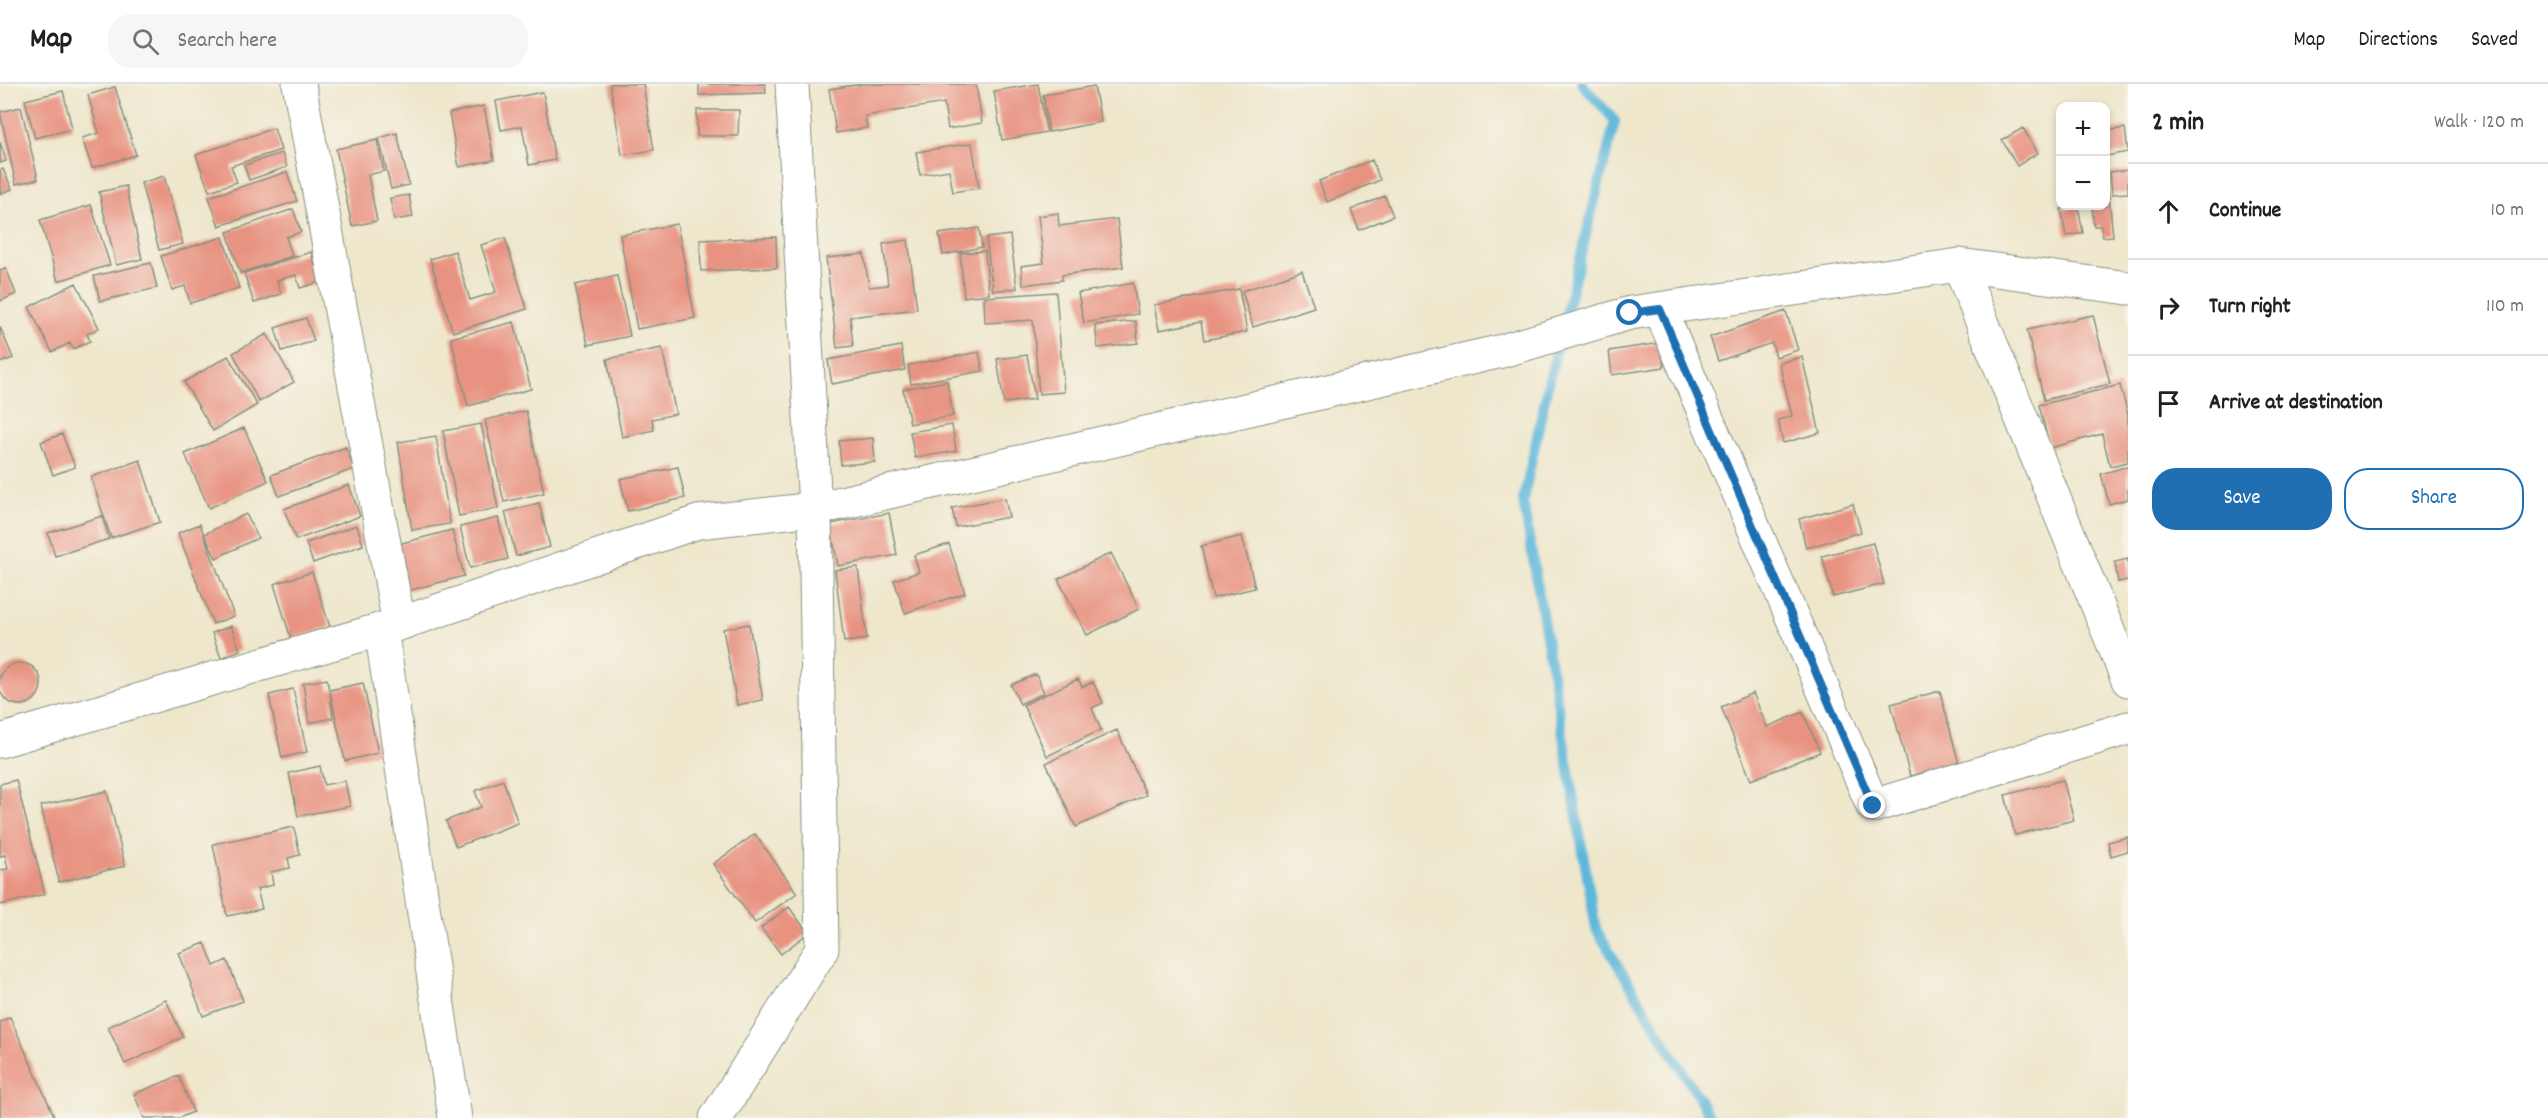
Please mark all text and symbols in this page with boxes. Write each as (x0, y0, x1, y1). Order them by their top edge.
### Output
search box (108, 14, 528, 68)
text: Map (30, 21, 72, 61)
icon: search (129, 25, 162, 58)
text: Search here (177, 26, 277, 57)
text: Map (2294, 26, 2325, 56)
text: Directions (2358, 26, 2438, 56)
text: Saved (2471, 26, 2518, 56)
map controls (2056, 102, 2110, 210)
button: + (2056, 102, 2110, 156)
text: 2 min (2152, 105, 2204, 142)
text: Walk · 120 m (2434, 109, 2524, 137)
button: − (2056, 156, 2110, 210)
icon: ahead (2152, 195, 2185, 228)
text: Continue (2209, 196, 2281, 227)
text: 10 m (2490, 197, 2524, 225)
icon: right (2152, 291, 2185, 324)
text: Turn right (2209, 292, 2291, 323)
text: 110 m (2486, 293, 2524, 321)
route start (1616, 299, 1642, 325)
icon: arrive (2152, 387, 2185, 420)
text: Arrive at destination (2209, 388, 2383, 419)
button: Save (2152, 468, 2332, 530)
button: Share (2344, 468, 2524, 530)
route end (1859, 792, 1885, 818)

